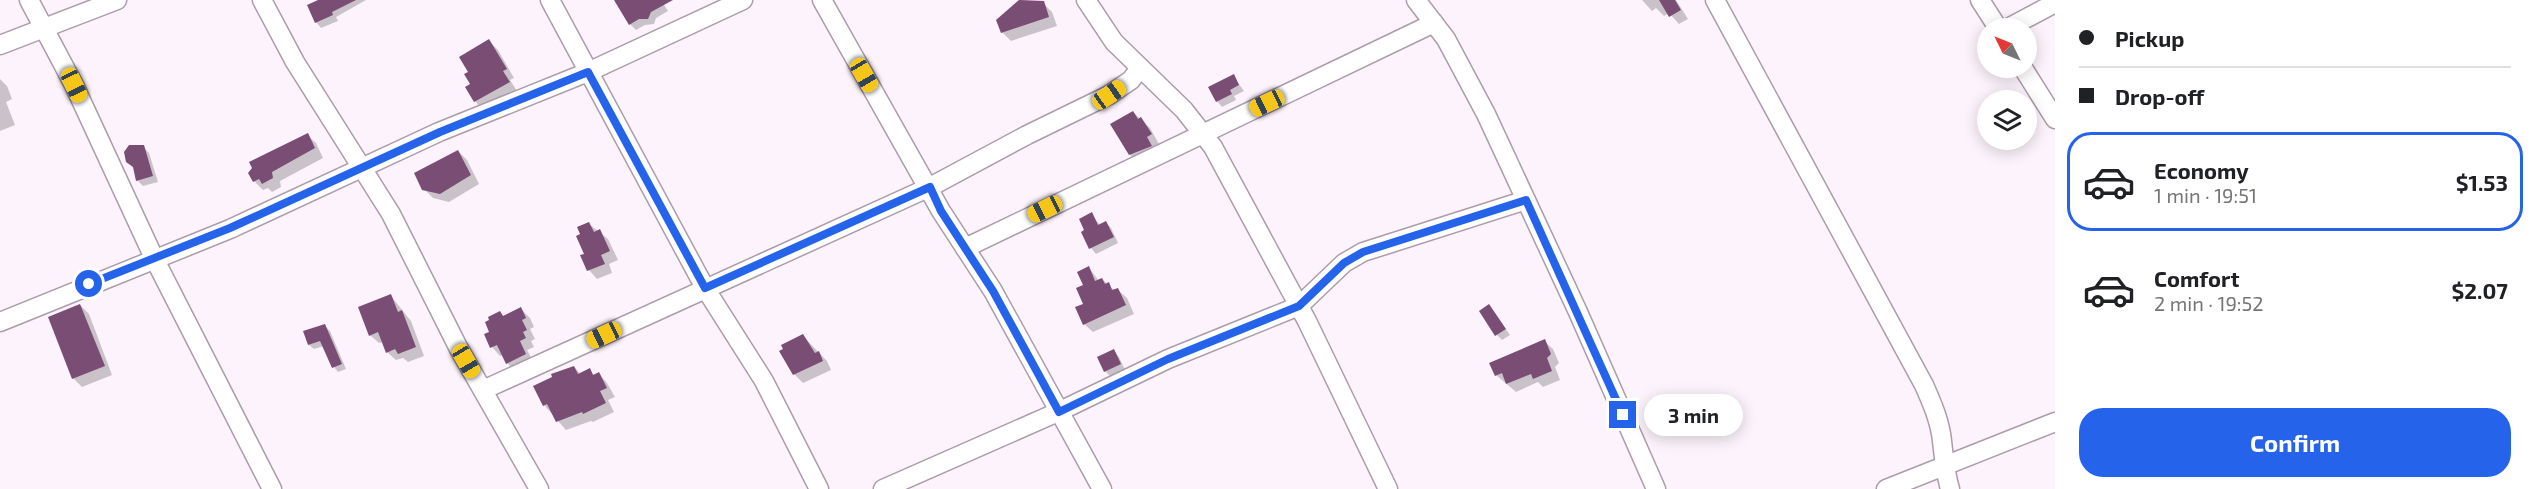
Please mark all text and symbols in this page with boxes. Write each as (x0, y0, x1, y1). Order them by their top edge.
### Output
north arrow (1977, 18, 2037, 78)
map controls (1977, 18, 2037, 150)
text: Pickup (2115, 25, 2184, 51)
car (847, 55, 881, 95)
car (58, 65, 90, 105)
car (1089, 77, 1129, 113)
text: Drop-off (2115, 83, 2204, 109)
car (1247, 87, 1287, 119)
button: layers (1977, 90, 2037, 150)
icon: car (2082, 155, 2136, 209)
text: Economy (2154, 157, 2249, 183)
text: $1.53 (2456, 169, 2508, 195)
text: 1 min · 19:51 (2154, 183, 2257, 207)
car (1025, 193, 1065, 225)
icon: car (2082, 263, 2136, 317)
text: Comfort (2154, 265, 2239, 291)
route start (75, 270, 102, 297)
text: $2.07 (2452, 277, 2508, 303)
text: 2 min · 19:52 (2154, 291, 2264, 315)
car (584, 319, 624, 351)
car (449, 341, 483, 381)
callout: 3 min (1644, 394, 1743, 436)
route end (1609, 401, 1636, 428)
text: 3 min (1668, 403, 1719, 427)
button: Confirm (2079, 408, 2511, 477)

